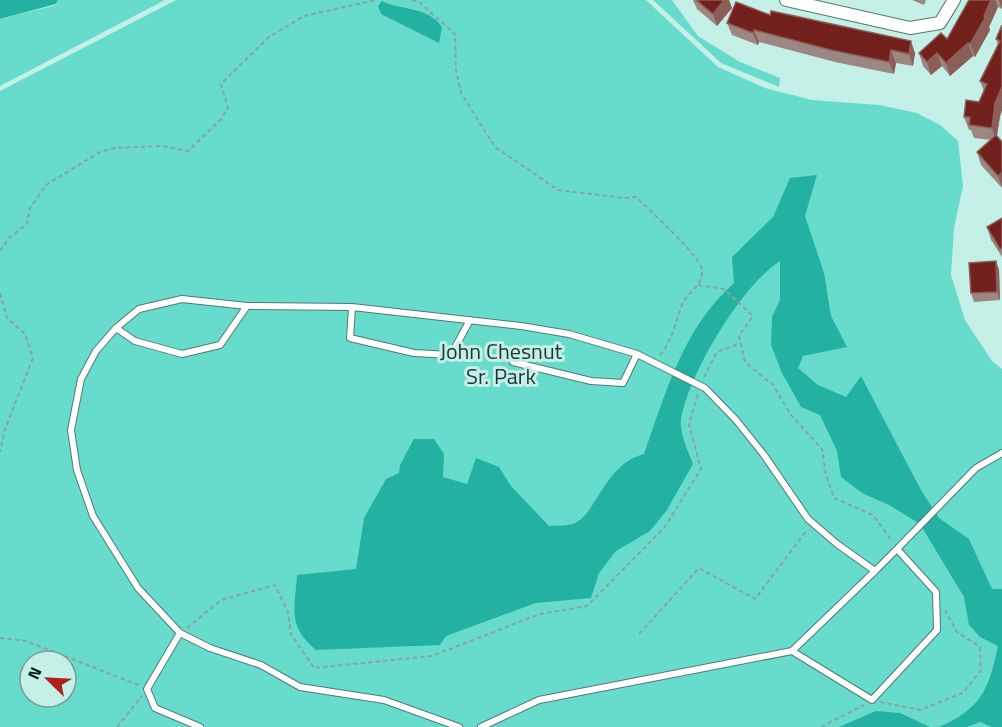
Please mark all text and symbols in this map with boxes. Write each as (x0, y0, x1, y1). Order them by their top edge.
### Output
park label: John Chesnut Sr. Park (440, 334, 563, 393)
north arrow (18, 649, 78, 709)
text: N (21, 663, 48, 683)

